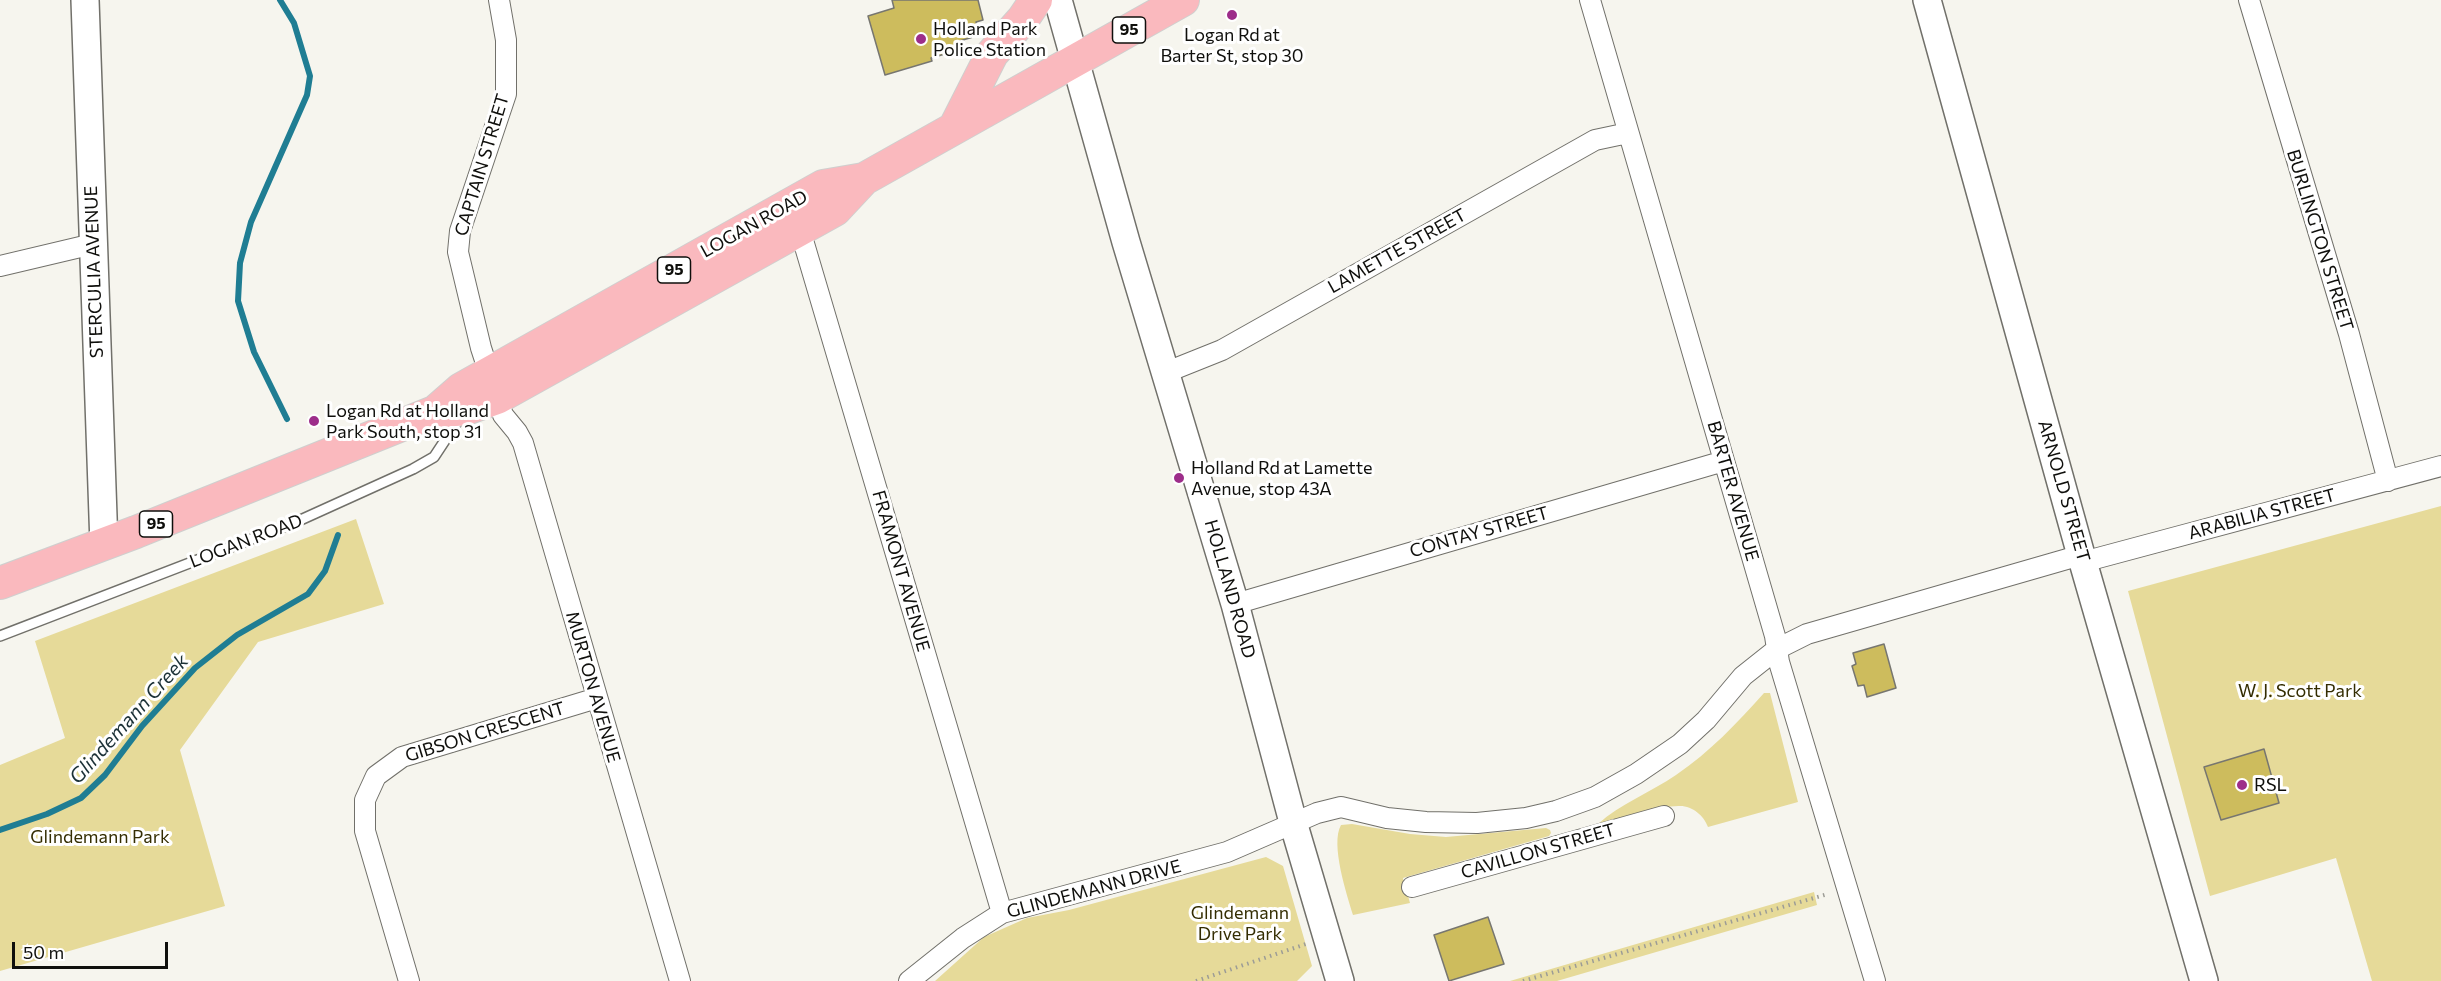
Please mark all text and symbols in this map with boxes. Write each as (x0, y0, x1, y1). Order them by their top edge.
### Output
marker: Logan Rd at Barter St, stop 30 (1225, 8, 1239, 22)
road number: 95 (1112, 17, 1146, 43)
place label: Holland Park Police Station (933, 18, 1046, 60)
place label: Logan Rd at Barter St, stop 30 (1160, 24, 1304, 66)
marker: Holland Park Police Station (914, 32, 928, 46)
street label: CAPTAIN STREET (450, 91, 514, 239)
street label: BURLINGTON STREET (2282, 147, 2358, 333)
street label: STERCULIA AVENUE (80, 185, 108, 359)
street label: LOGAN ROAD (697, 186, 811, 262)
street label: LAMETTE STREET (1324, 204, 1470, 298)
road number: 95 (658, 257, 690, 283)
place label: Logan Rd at Holland Park South, stop 31 (326, 400, 489, 442)
marker: Logan Rd at Holland Park South, stop 31 (307, 414, 321, 428)
street label: BARTER AVENUE (1703, 418, 1763, 564)
street label: ARNOLD STREET (2033, 418, 2095, 564)
place label: Holland Rd at Lamette Avenue, stop 43A (1191, 457, 1372, 500)
marker: Holland Rd at Lamette Avenue, stop 43A (1172, 471, 1186, 485)
street label: ARABILIA STREET (2186, 484, 2338, 544)
street label: FRAMONT AVENUE (868, 488, 934, 654)
street label: CONTAY STREET (1407, 502, 1551, 562)
street label: LOGAN ROAD (187, 510, 305, 572)
road number: 95 (140, 511, 172, 537)
street label: HOLLAND ROAD (1200, 517, 1260, 661)
street label: MURTON AVENUE (561, 609, 625, 765)
water label: Glindemann Creek (64, 649, 194, 789)
park label: W. J. Scott Park (2238, 680, 2362, 702)
street label: GIBSON CRESCENT (403, 697, 567, 767)
place label: RSL (2254, 774, 2287, 796)
marker: RSL (2235, 778, 2249, 792)
street label: CAVILLON STREET (1458, 819, 1618, 883)
park label: Glindemann Park (30, 826, 170, 848)
street label: GLINDEMANN DRIVE (1004, 855, 1184, 923)
park label: Glindemann Drive Park (1191, 902, 1289, 944)
scale bar (15, 930, 171, 968)
text: 50 m (23, 941, 64, 963)

